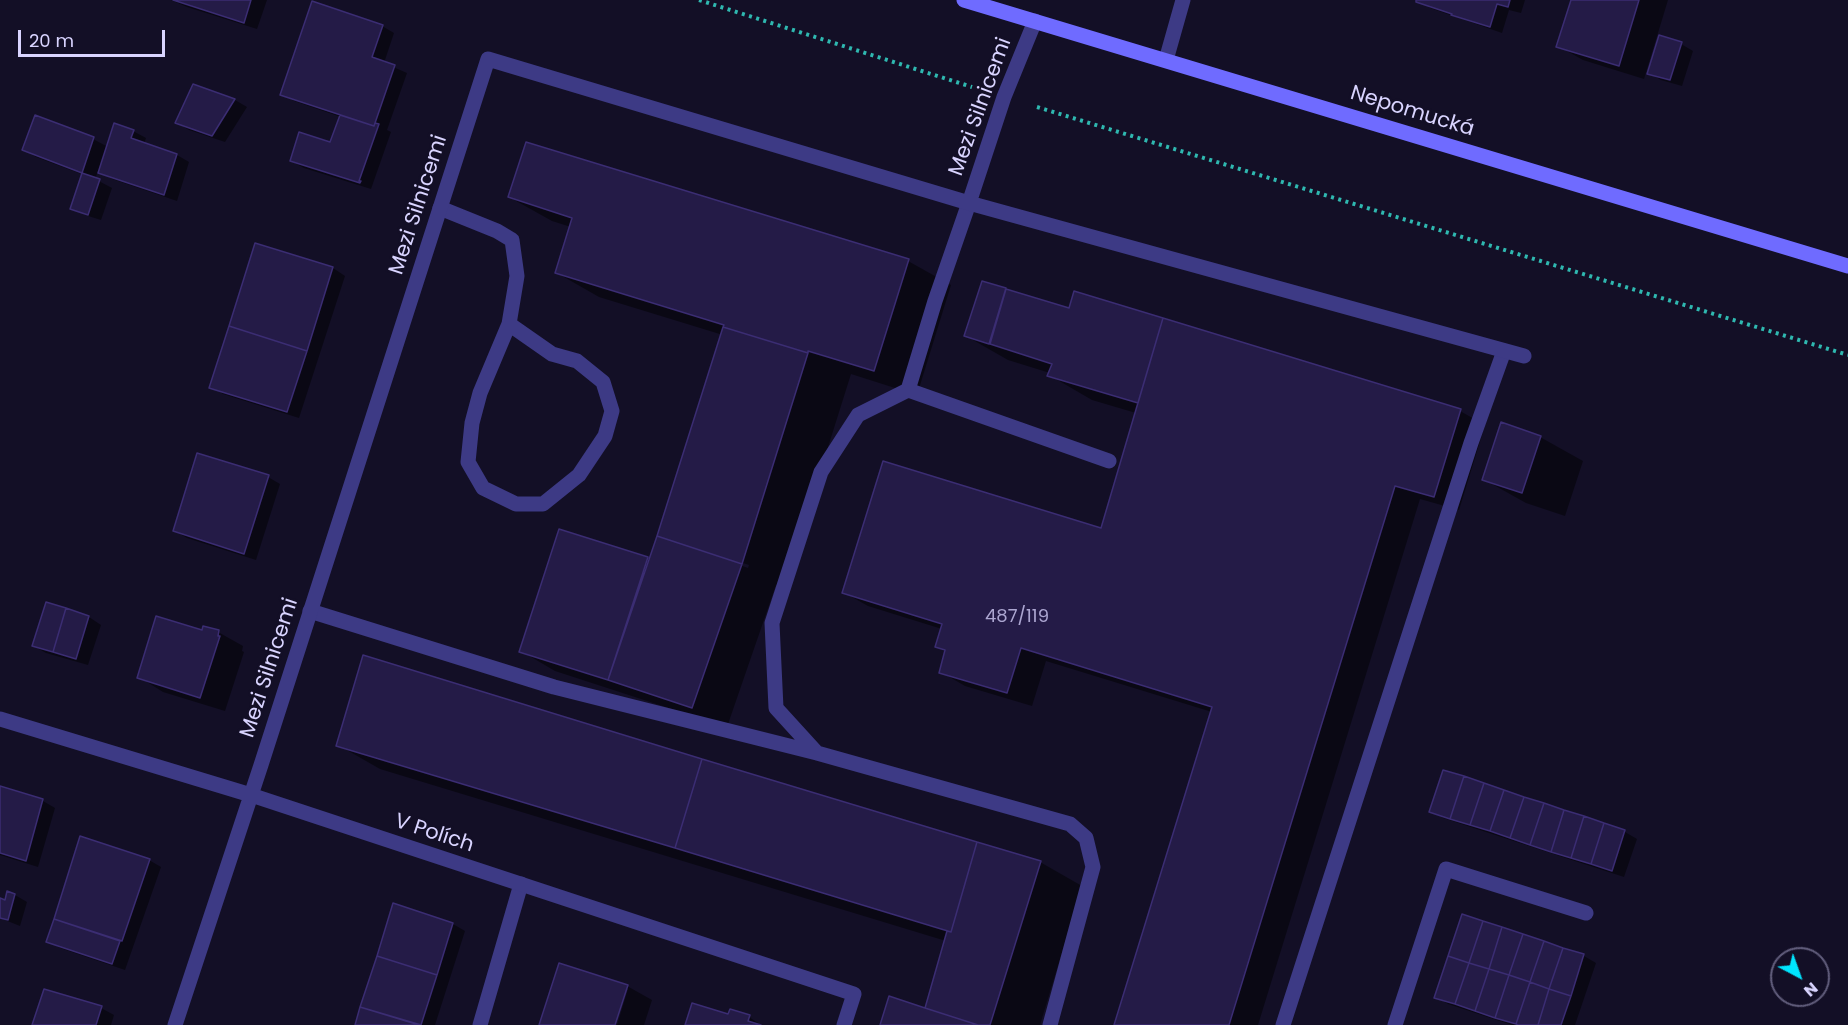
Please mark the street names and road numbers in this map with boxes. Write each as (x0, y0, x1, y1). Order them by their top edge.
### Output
street label: Mezi Silnicemi (944, 34, 1018, 180)
street label: Nepomucká (1347, 81, 1477, 143)
street label: Mezi Silnicemi (385, 132, 453, 278)
street label: Mezi Silnicemi (236, 595, 304, 741)
street label: V Polích (391, 809, 477, 859)

